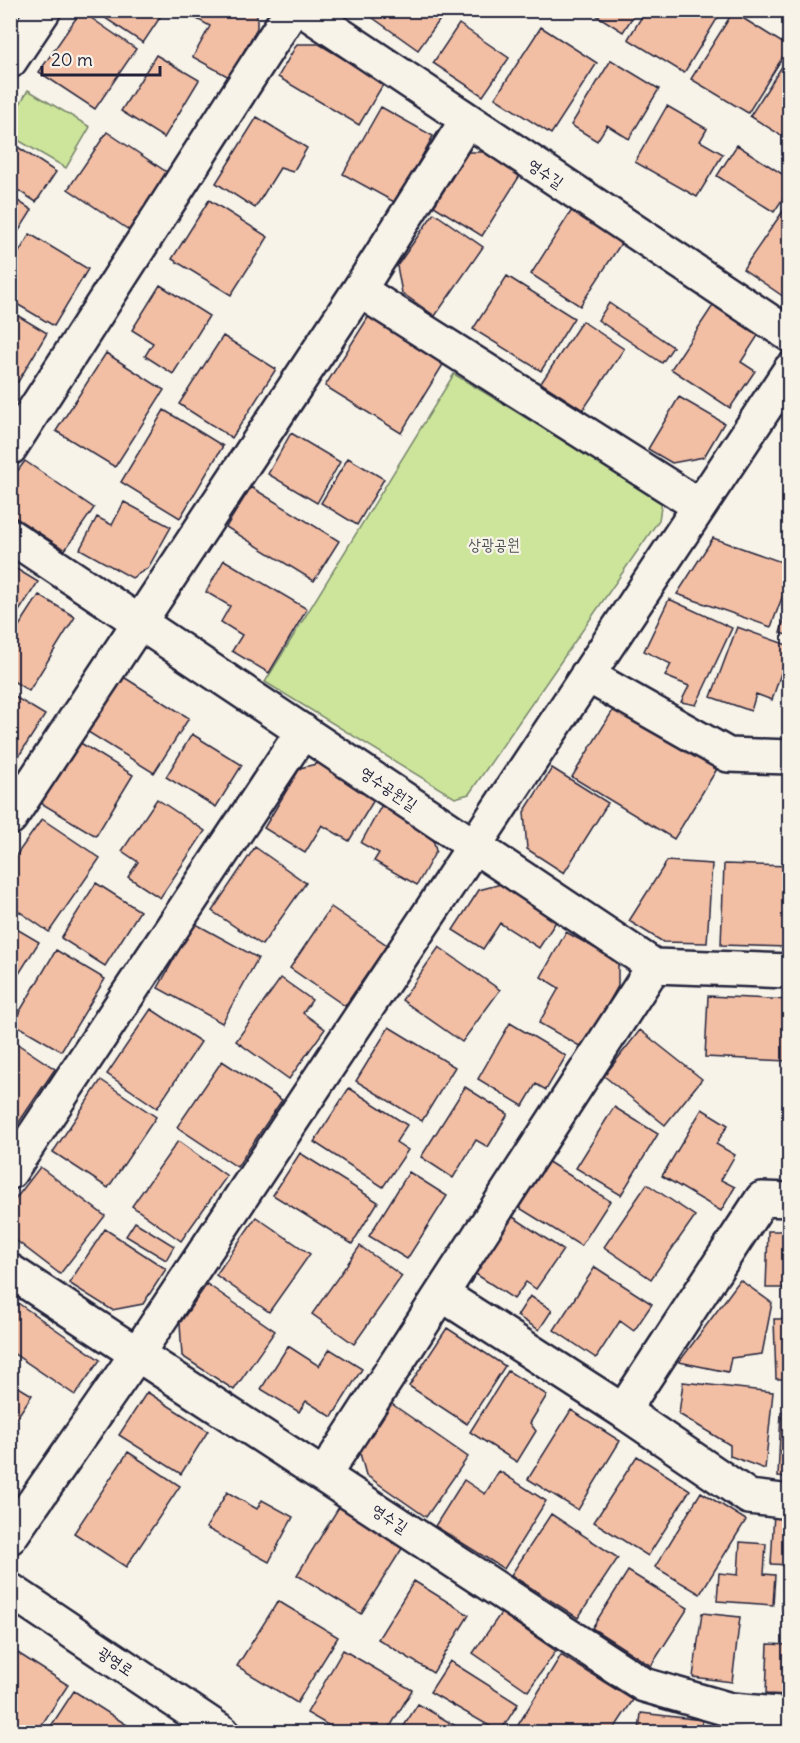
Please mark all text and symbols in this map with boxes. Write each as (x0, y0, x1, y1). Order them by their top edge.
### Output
scale bar (42, 39, 160, 77)
text: 20 m (51, 48, 93, 71)
street label: 영수길 (524, 154, 568, 192)
park label: 상광공원 (468, 534, 520, 554)
street label: 영수공원길 (357, 762, 421, 814)
street label: 영수길 (368, 1499, 412, 1537)
street label: 광영로 (94, 1642, 138, 1680)

